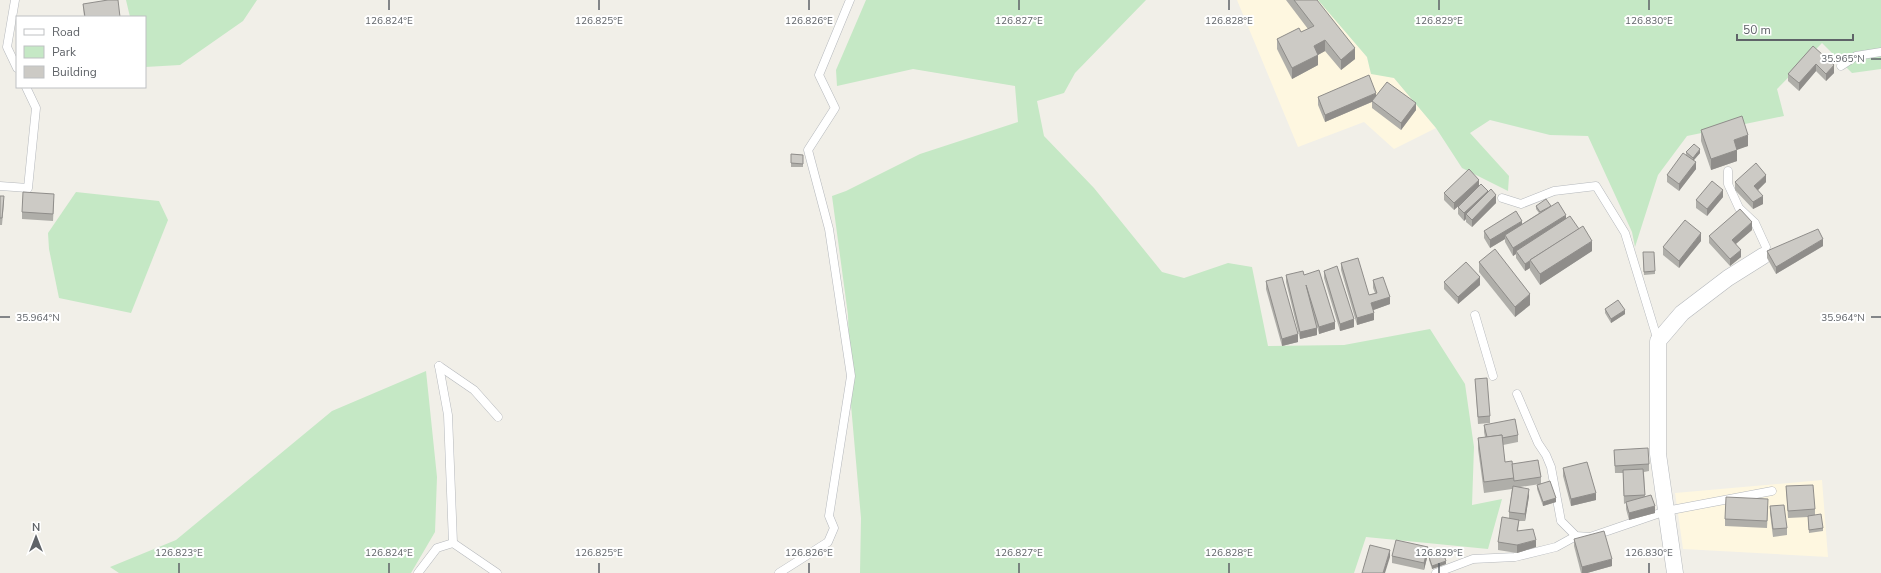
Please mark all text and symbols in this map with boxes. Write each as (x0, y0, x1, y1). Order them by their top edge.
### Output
text: 126.824°E (365, 14, 413, 28)
text: 126.825°E (575, 14, 623, 28)
text: 126.826°E (785, 14, 833, 28)
text: 126.827°E (995, 14, 1043, 28)
text: 126.828°E (1205, 14, 1253, 28)
text: 126.829°E (1415, 14, 1463, 28)
text: 126.830°E (1625, 14, 1673, 28)
legend (16, 16, 146, 88)
scale bar (1737, 16, 1853, 42)
text: 50 m (1743, 22, 1771, 38)
text: Road (52, 24, 80, 40)
text: Park (52, 44, 77, 60)
text: 35.965°N (1821, 52, 1865, 66)
text: Building (52, 64, 97, 80)
text: 35.964°N (16, 311, 60, 325)
text: 35.964°N (1821, 311, 1865, 325)
north arrow (16, 517, 56, 557)
text: N (32, 520, 40, 535)
text: 126.823°E (155, 546, 203, 560)
text: 126.824°E (365, 546, 413, 560)
text: 126.825°E (575, 546, 623, 560)
text: 126.826°E (785, 546, 833, 560)
text: 126.827°E (995, 546, 1043, 560)
text: 126.828°E (1205, 546, 1253, 560)
text: 126.829°E (1415, 546, 1463, 560)
text: 126.830°E (1625, 546, 1673, 560)

